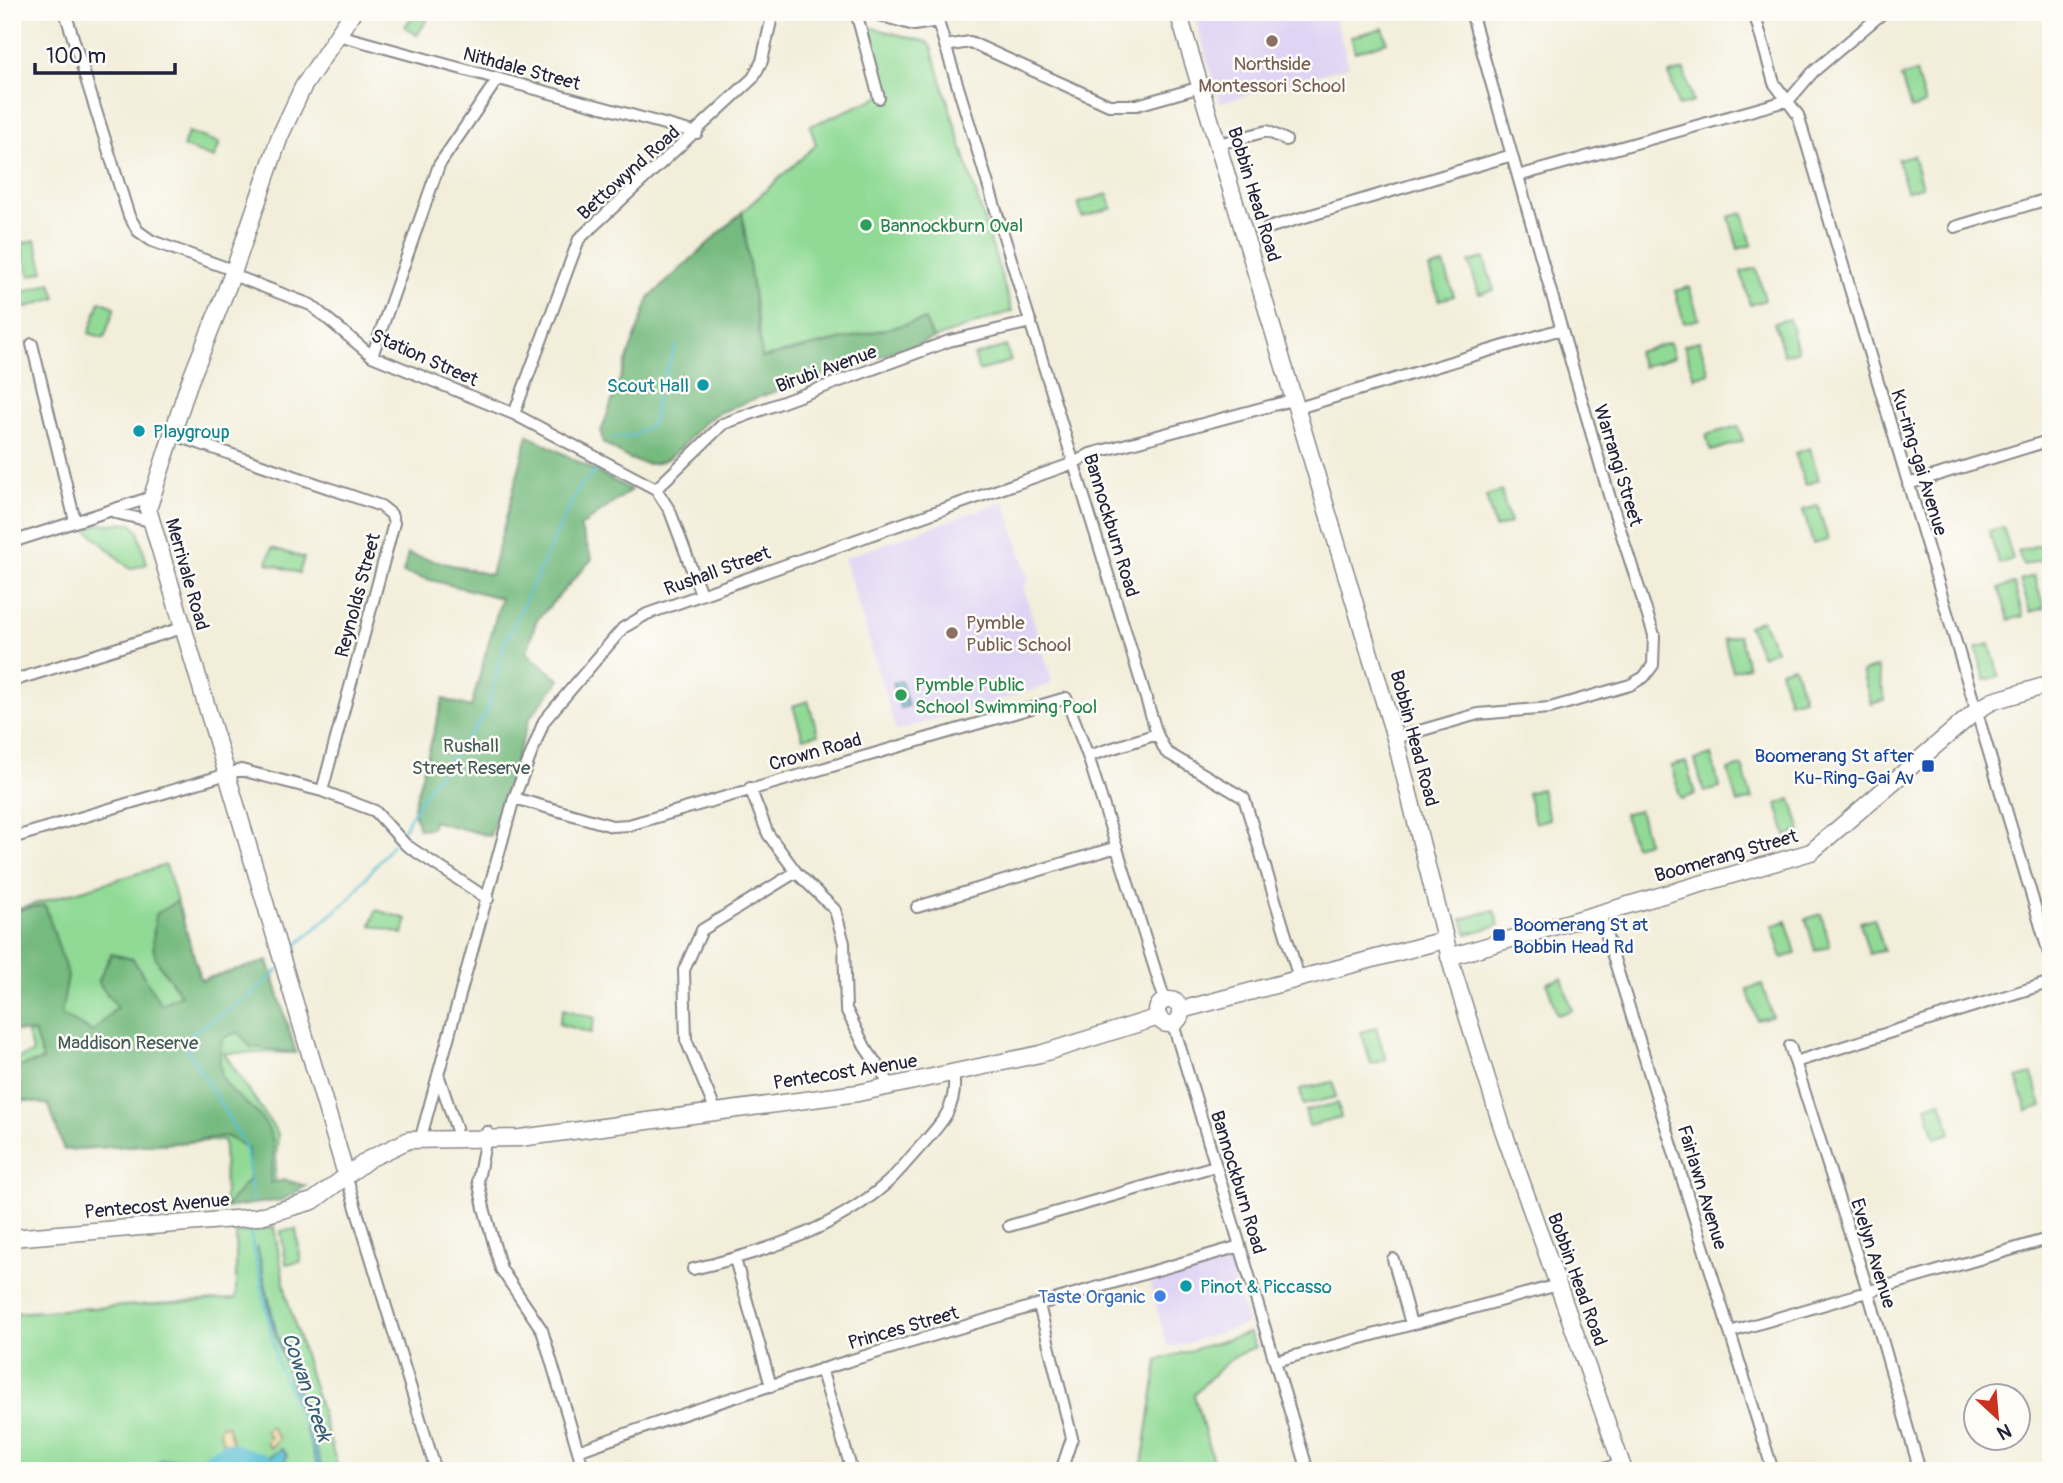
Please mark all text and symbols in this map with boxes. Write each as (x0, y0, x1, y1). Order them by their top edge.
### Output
scale bar (35, 32, 175, 76)
marker: Northside Montessori School (1264, 33, 1280, 49)
street label: Nithdale Street (460, 42, 583, 96)
text: 100 m (46, 43, 106, 70)
place label: Northside Montessori School (1198, 52, 1346, 98)
street label: Bettowynd Road (572, 120, 685, 225)
street label: Bobbin Head Road (1222, 124, 1286, 265)
place label: Bannockburn Oval (880, 214, 1023, 238)
marker: Bannockburn Oval (858, 217, 874, 233)
street label: Station Street (367, 324, 482, 392)
street label: Birubi Avenue (773, 339, 881, 398)
place label: Scout Hall (607, 374, 689, 398)
marker: Scout Hall (695, 377, 711, 393)
street label: Ku-ring-gai Avenue (1885, 386, 1953, 539)
street label: Warrangi Street (1588, 401, 1648, 529)
place label: Playgroup (153, 420, 230, 444)
marker: Playgroup (131, 423, 147, 439)
street label: Bannockburn Road (1078, 451, 1144, 600)
street label: Merrivale Road (160, 516, 214, 633)
street label: Reynolds Street (330, 530, 386, 660)
street label: Rushall Street (661, 540, 774, 601)
place label: Pymble Public School (966, 611, 1072, 657)
marker: Pymble Public School (944, 625, 960, 641)
street label: Bobbin Head Road (1384, 668, 1444, 809)
place label: Pymble Public School Swimming Pool (915, 673, 1097, 719)
marker: Pymble Public School Swimming Pool (893, 687, 909, 703)
street label: Crown Road (766, 727, 864, 777)
park label: Rushall Street Reserve (412, 734, 531, 780)
place label: Boomerang St after Ku-Ring-Gai Av (1754, 744, 1914, 790)
marker: Boomerang St after Ku-Ring-Gai Av (1920, 758, 1936, 774)
street label: Boomerang Street (1652, 824, 1801, 888)
place label: Boomerang St at Bobbin Head Rd (1513, 913, 1648, 959)
marker: Boomerang St at Bobbin Head Rd (1491, 927, 1507, 943)
park label: Maddison Reserve (58, 1031, 199, 1055)
street label: Pentecost Avenue (771, 1049, 920, 1095)
street label: Bannockburn Road (1205, 1108, 1271, 1257)
street label: Fairlawn Avenue (1672, 1122, 1733, 1253)
street label: Pentecost Avenue (84, 1188, 231, 1224)
street label: Evelyn Avenue (1845, 1195, 1901, 1312)
street label: Bobbin Head Road (1542, 1209, 1612, 1349)
place label: Pinot & Piccasso (1200, 1275, 1332, 1299)
marker: Pinot & Piccasso (1178, 1278, 1194, 1294)
place label: Taste Organic (1038, 1285, 1146, 1309)
marker: Taste Organic (1152, 1288, 1168, 1304)
street label: Princes Street (845, 1301, 962, 1355)
water label: Cowan Creek (275, 1329, 338, 1447)
north arrow (1962, 1382, 2032, 1452)
text: N (1993, 1418, 2015, 1445)

